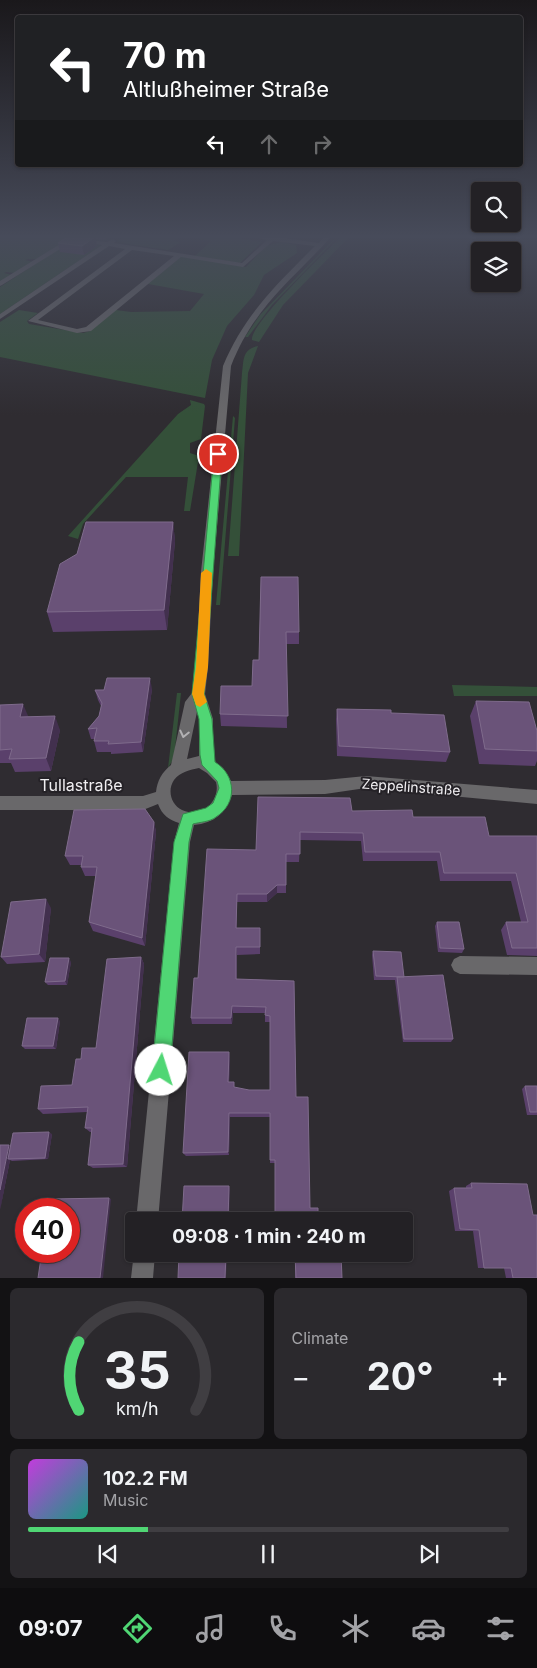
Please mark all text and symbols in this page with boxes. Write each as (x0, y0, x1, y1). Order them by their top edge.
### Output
text: 70 m (123, 34, 207, 76)
icon: left (40, 35, 105, 100)
text: Altlußheimer Straße (123, 76, 329, 102)
icon: left (202, 130, 230, 158)
icon: ahead (255, 130, 283, 158)
icon: right (308, 130, 336, 158)
map controls (471, 182, 521, 292)
button: search (471, 182, 521, 232)
button: layers (471, 242, 521, 292)
pin (197, 433, 239, 475)
icon: arrive (204, 440, 232, 468)
one-way arrow (179, 730, 190, 739)
street label: Tullastraße (39, 775, 123, 795)
street label: Zeppelinstraße (361, 775, 461, 798)
position arrow (134, 1043, 186, 1095)
speed limit sign: 40 (15, 1198, 80, 1263)
text: 09:08 · 1 min · 240 m (172, 1225, 366, 1248)
text: Climate (292, 1328, 348, 1348)
text: 35 (103, 1339, 170, 1402)
text: 20° (367, 1353, 434, 1399)
text: − (292, 1360, 310, 1394)
text: + (490, 1360, 509, 1394)
text: km/h (116, 1398, 158, 1419)
text: 102.2 FM (103, 1467, 188, 1490)
text: Music (103, 1490, 148, 1510)
icon: previous (94, 1540, 122, 1568)
icon: pause (254, 1540, 282, 1568)
icon: next (415, 1540, 443, 1568)
icon: directions (120, 1611, 155, 1646)
icon: music (193, 1611, 228, 1646)
icon: phone (265, 1611, 300, 1646)
icon: climate (338, 1611, 373, 1646)
icon: car (411, 1611, 446, 1646)
icon: filters (483, 1611, 518, 1646)
text: 09:07 (19, 1615, 82, 1641)

